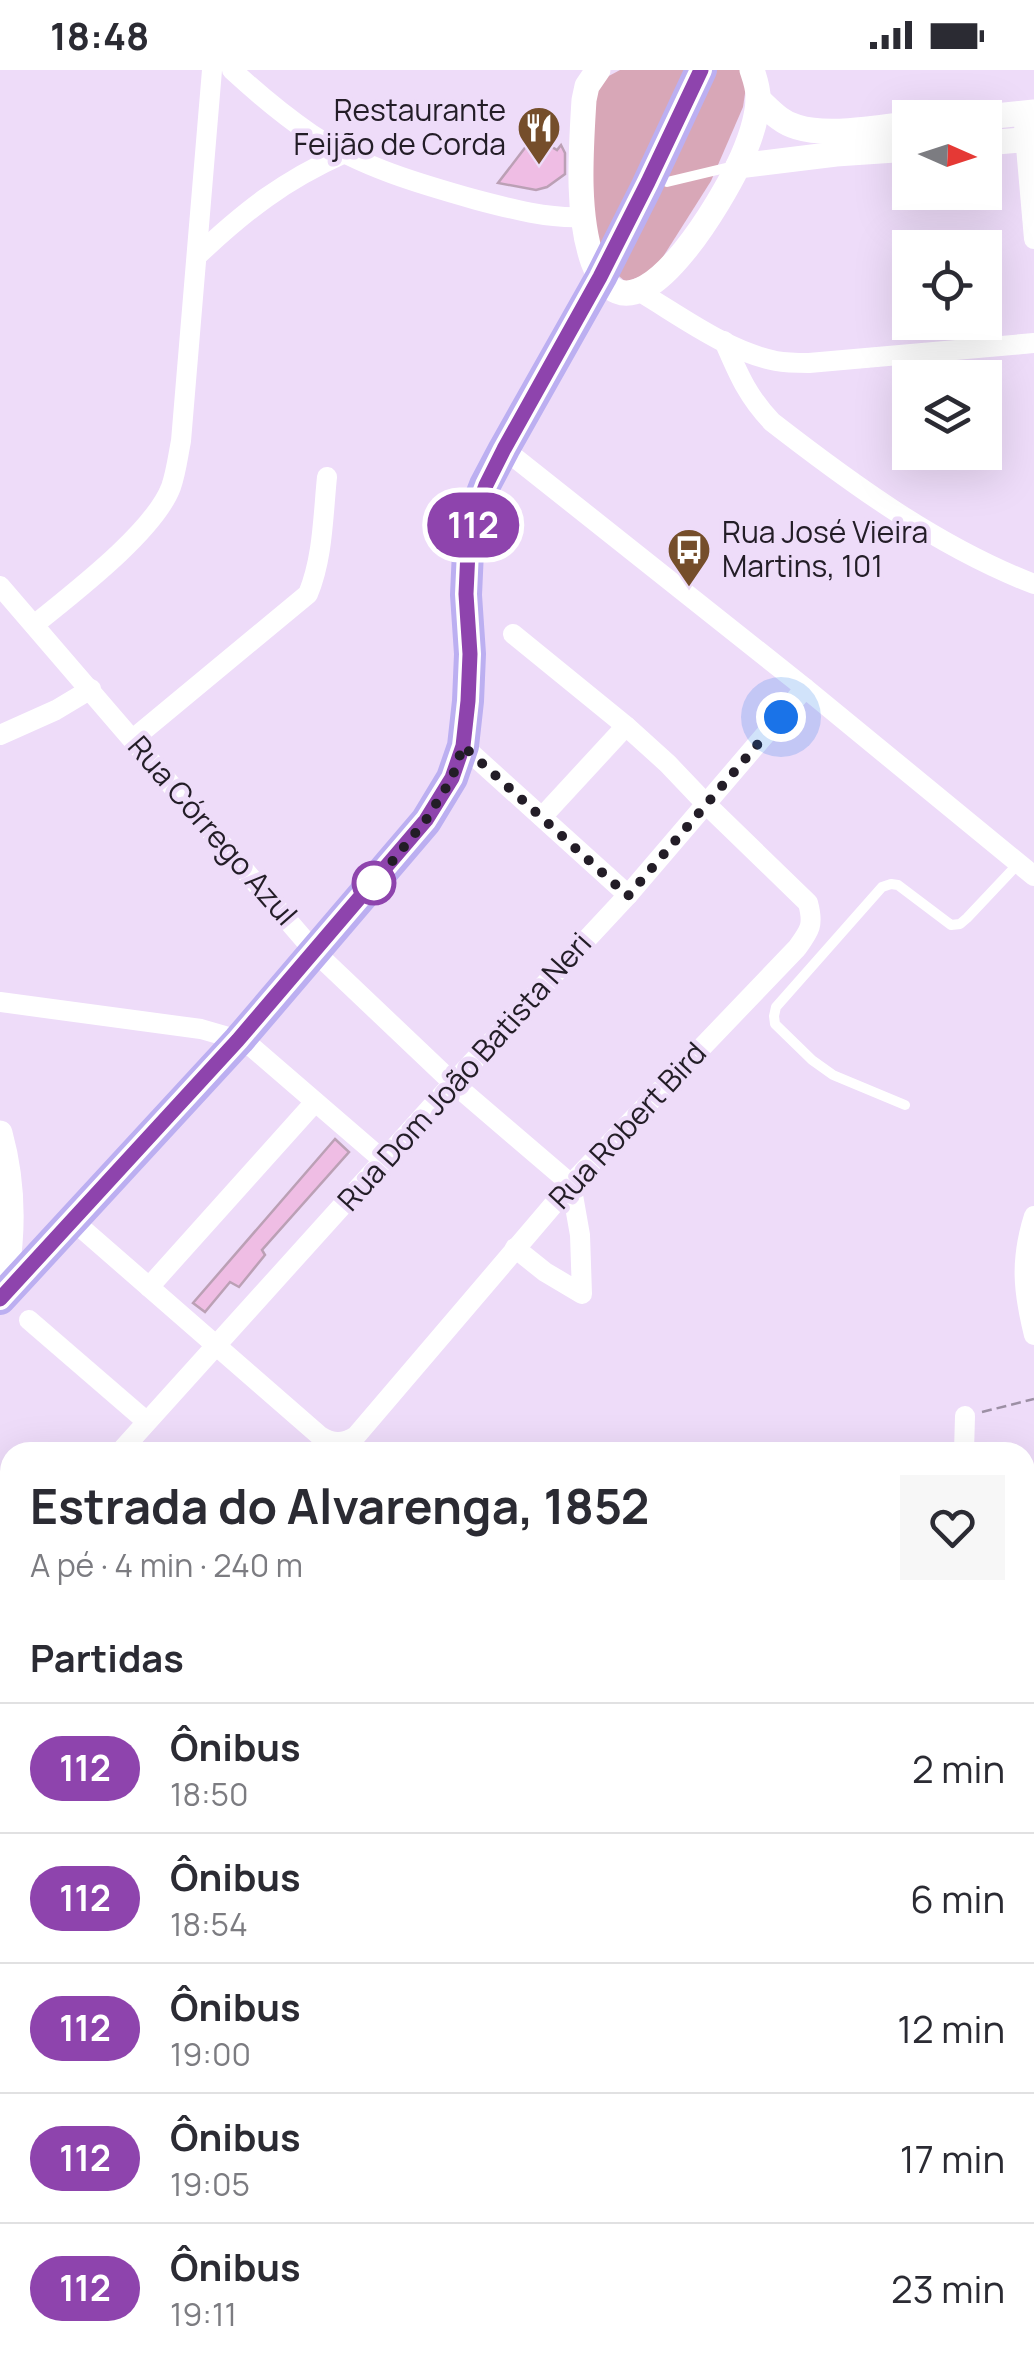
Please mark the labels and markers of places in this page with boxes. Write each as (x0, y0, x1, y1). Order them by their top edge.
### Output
place label: Restaurante Feijão de Corda (293, 89, 506, 164)
restaurant icon: Restaurante Feijão de Corda (516, 105, 562, 166)
place label: Rua José Vieira Martins, 101 (722, 511, 928, 586)
bus stop icon: Rua José Vieira Martins, 101 (666, 527, 712, 588)
unlabelled marker (353, 862, 395, 904)

